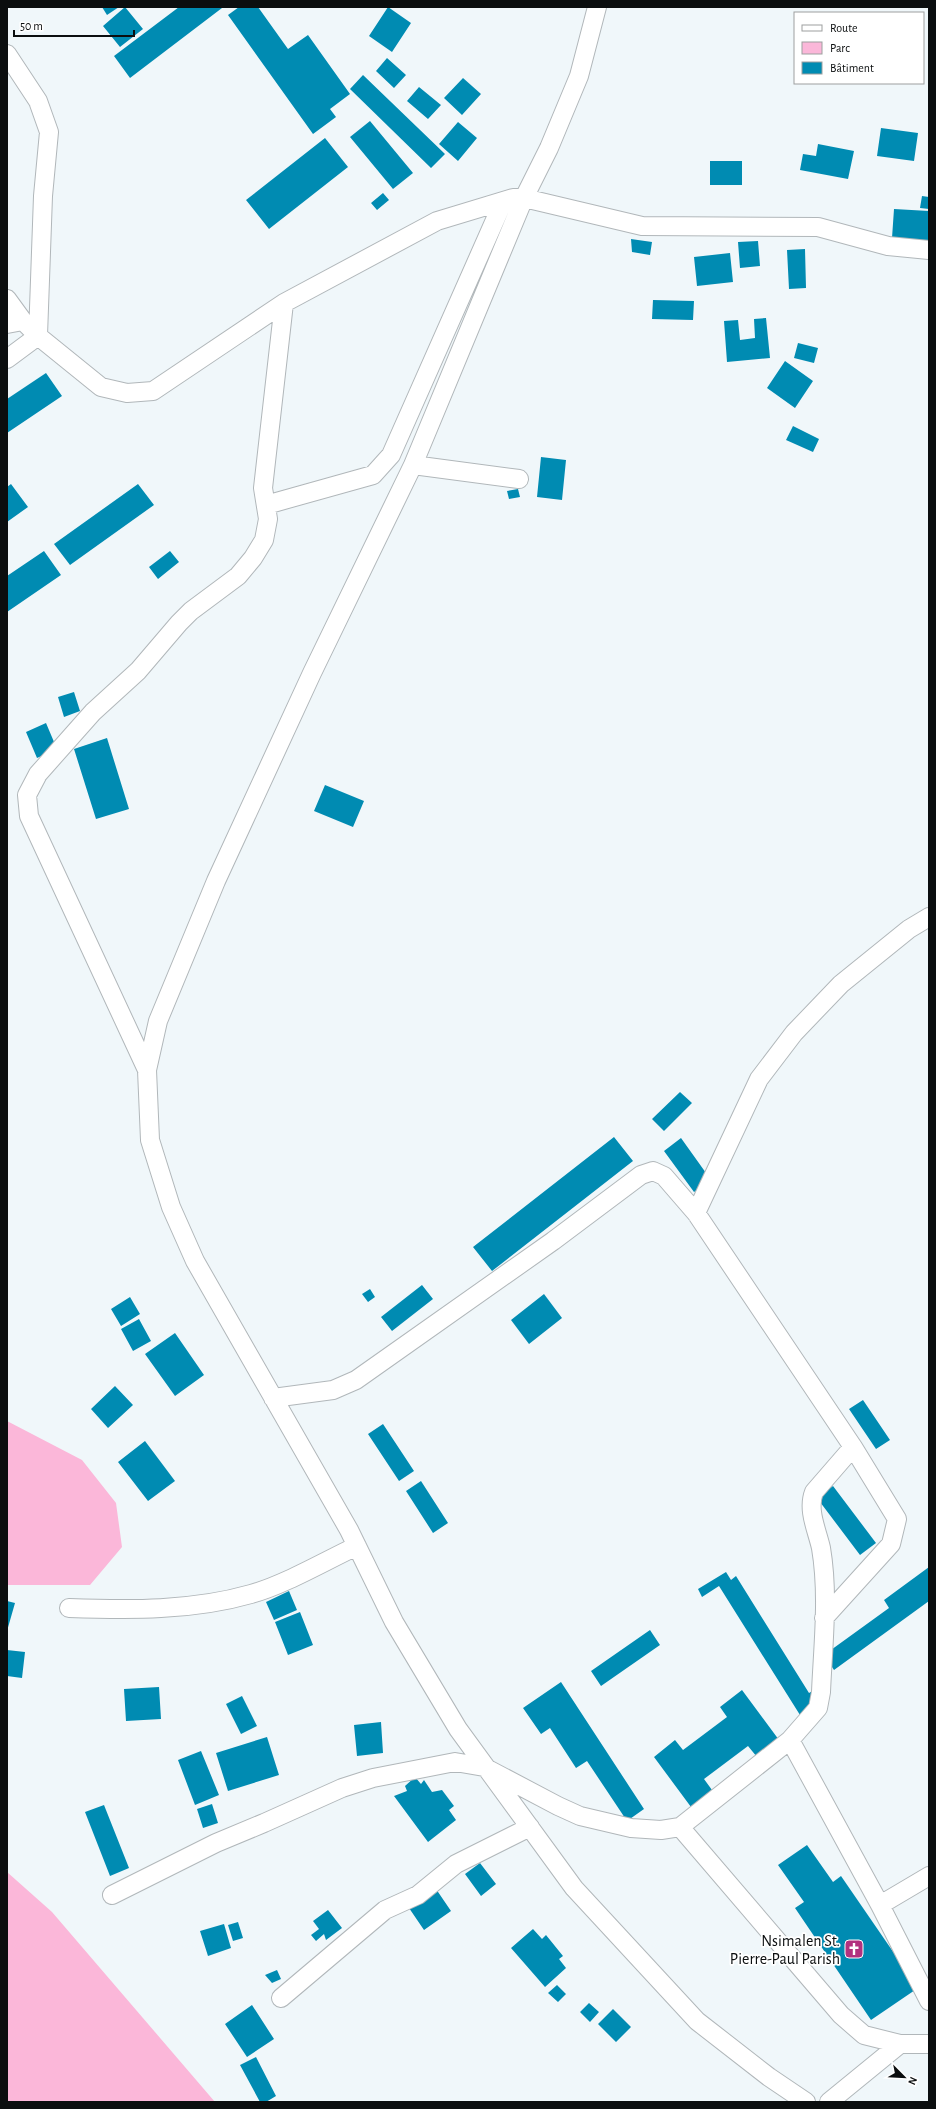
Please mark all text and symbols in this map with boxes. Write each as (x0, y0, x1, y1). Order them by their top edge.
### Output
scale bar (14, 12, 134, 38)
legend (794, 12, 924, 84)
text: 50 m (20, 20, 43, 32)
text: Route (830, 22, 857, 34)
text: Parc (830, 42, 850, 54)
text: Bâtiment (830, 62, 874, 74)
place label: Nsimalen St. Pierre-Paul Parish (730, 1933, 840, 1967)
church icon: Nsimalen St. Pierre-Paul Parish (843, 1938, 865, 1960)
north arrow (884, 2057, 924, 2097)
text: N (906, 2075, 919, 2087)

